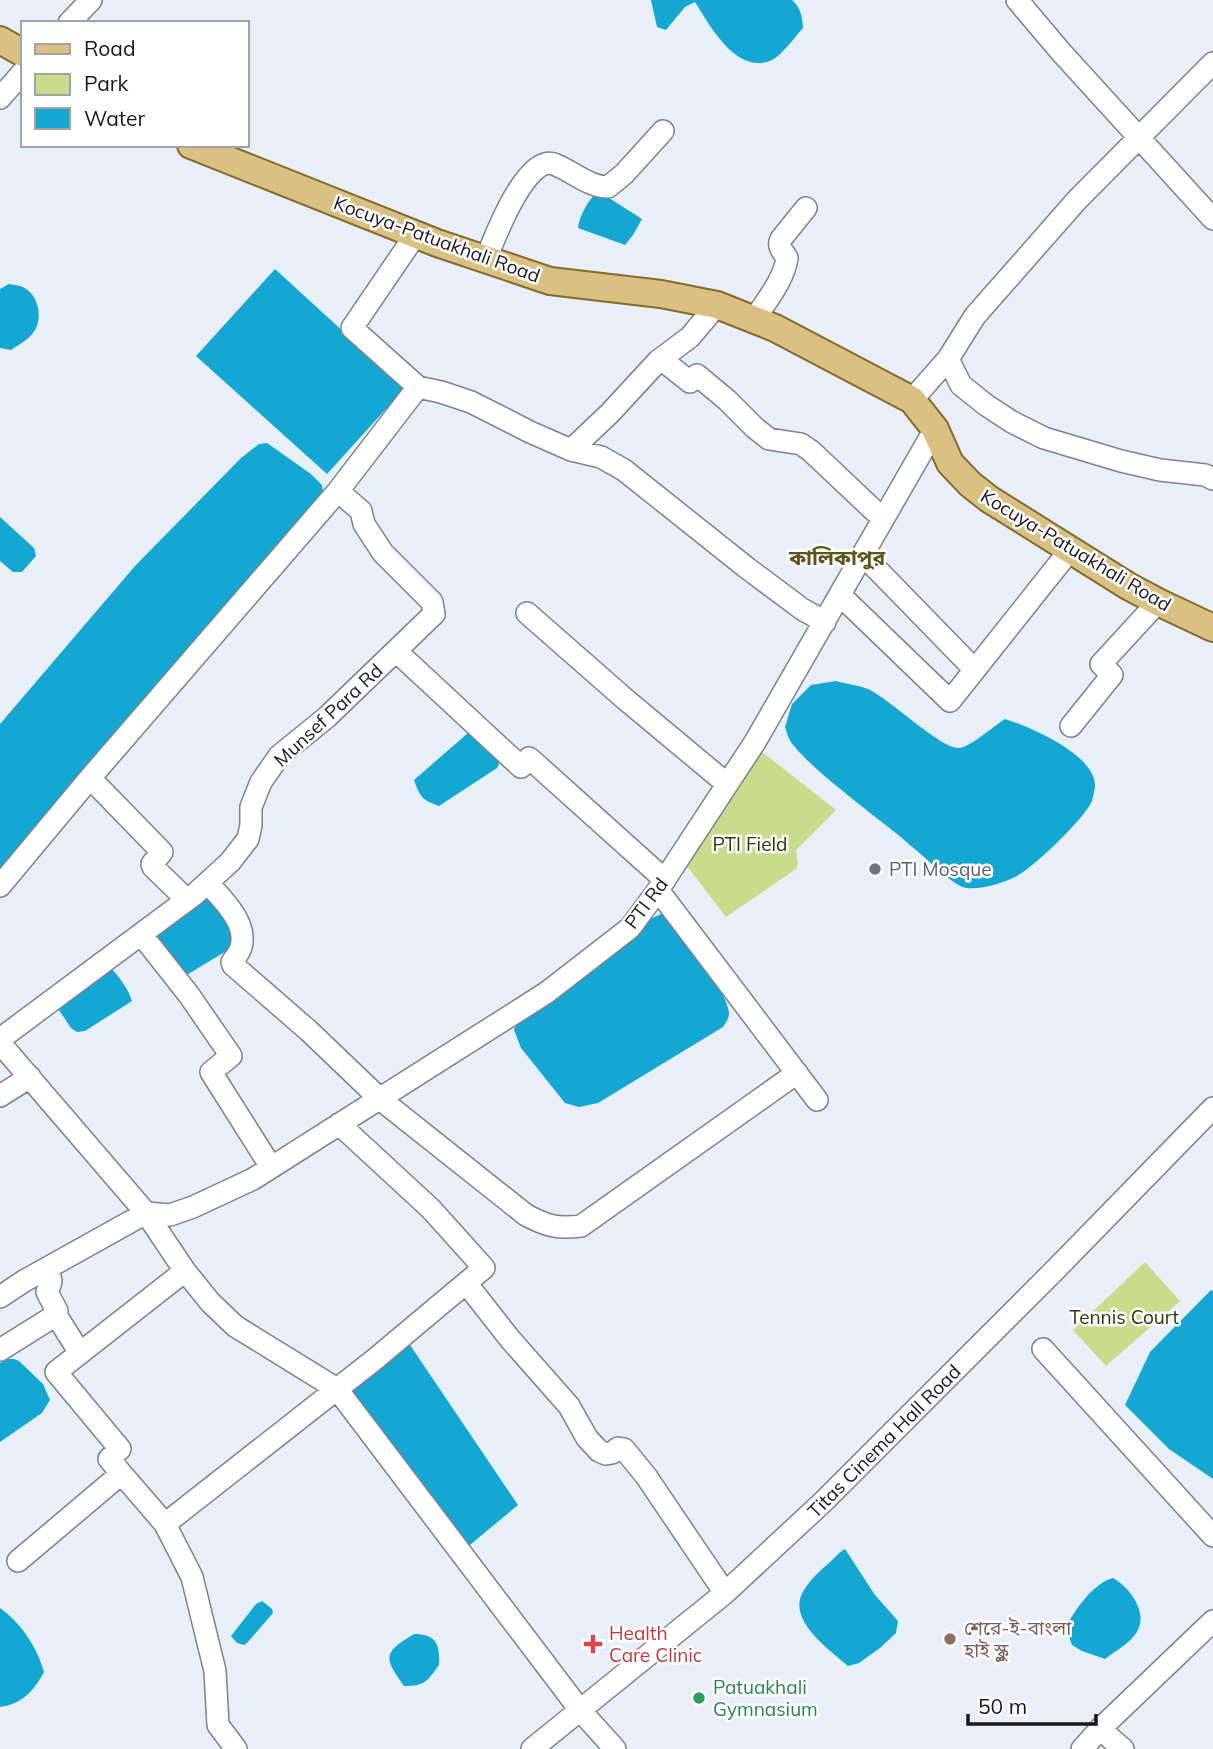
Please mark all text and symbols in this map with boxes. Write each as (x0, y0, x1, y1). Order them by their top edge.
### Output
legend (21, 21, 248, 147)
text: Road (84, 35, 135, 61)
text: Park (84, 70, 128, 96)
text: Water (84, 105, 145, 131)
street label: Kocuya-Patuakhali Road (331, 190, 543, 288)
street label: Kocuya-Patuakhali Road (977, 484, 1175, 616)
district label: কালিকাপুর (788, 544, 885, 570)
street label: Munsef Para Rd (268, 658, 388, 772)
park label: PTI Field (713, 832, 787, 856)
place label: PTI Mosque (889, 857, 992, 881)
marker: PTI Mosque (867, 861, 883, 877)
street label: PTI Rd (619, 873, 673, 933)
park label: Tennis Court (1069, 1305, 1179, 1329)
street label: Titas Cinema Hall Road (802, 1359, 966, 1523)
place label: শেরে-ই-বাংলা হাই স্কুল (963, 1616, 1072, 1663)
place label: Health Care Clinic (609, 1621, 702, 1667)
marker: শেরে-ই-বাংলা হাই স্কুল (942, 1631, 958, 1647)
marker: Health Care Clinic (583, 1634, 603, 1654)
place label: Patuakhali Gymnasium (713, 1675, 818, 1721)
scale bar (968, 1682, 1096, 1726)
marker: Patuakhali Gymnasium (691, 1690, 707, 1706)
text: 50 m (978, 1693, 1027, 1719)

